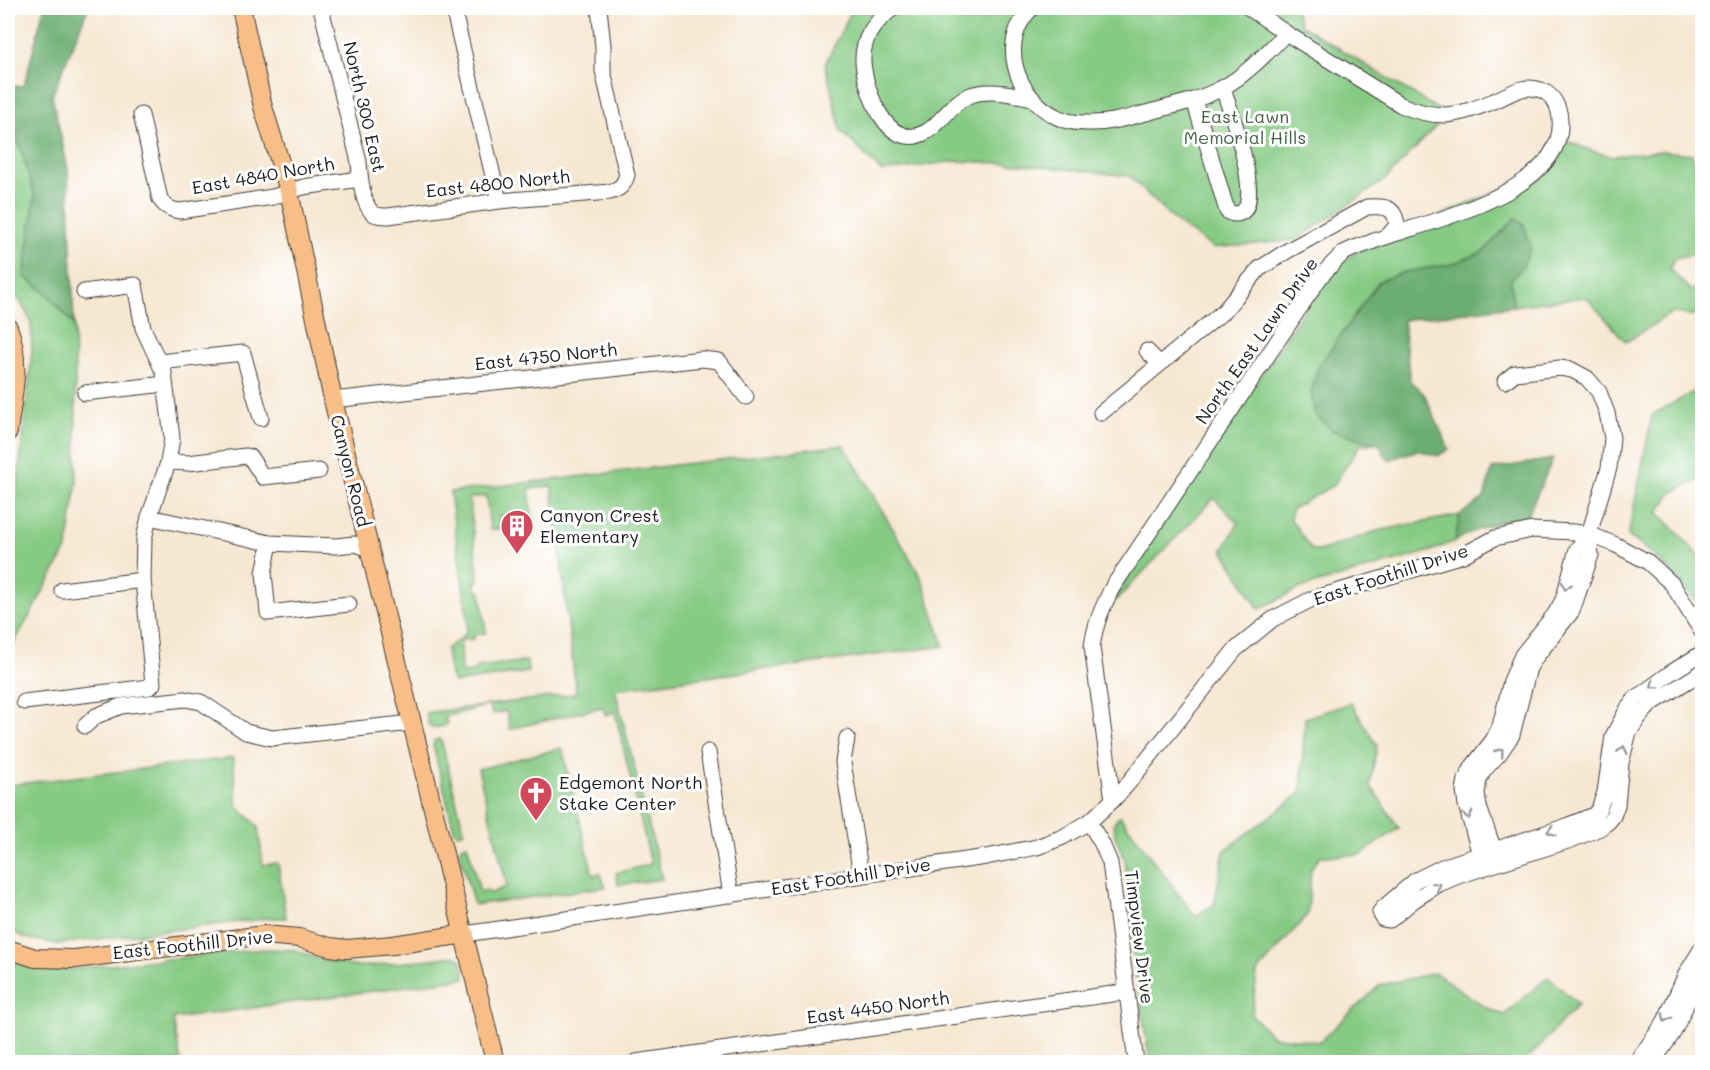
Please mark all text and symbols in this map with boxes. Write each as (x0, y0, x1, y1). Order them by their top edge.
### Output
street label: North 300 East (338, 39, 392, 175)
park label: East Lawn Memorial Hills (1184, 104, 1306, 149)
street label: East 4840 North (190, 151, 336, 199)
street label: East 4800 North (425, 164, 571, 202)
street label: North East Lawn Drive (1189, 252, 1323, 429)
street label: East 4750 North (474, 337, 618, 375)
street label: Canyon Road (325, 412, 376, 529)
place label: Canyon Crest Elementary (540, 503, 660, 548)
building icon: Canyon Crest Elementary (499, 508, 535, 555)
street label: East Foothill Drive (1310, 538, 1471, 610)
one-way arrow (1561, 580, 1573, 591)
one-way arrow (1649, 678, 1660, 689)
one-way arrow (1616, 745, 1629, 755)
one-way arrow (1492, 748, 1503, 759)
place label: Edgemont North Stake Center (559, 770, 702, 815)
church icon: Edgemont North Stake Center (518, 775, 554, 822)
one-way arrow (1461, 810, 1474, 820)
one-way arrow (1546, 824, 1557, 836)
street label: East Foothill Drive (769, 852, 932, 900)
street label: Timpview Drive (1120, 869, 1160, 1005)
one-way arrow (1431, 882, 1441, 893)
street label: East Foothill Drive (111, 924, 274, 964)
street label: East 4450 North (805, 985, 951, 1029)
one-way arrow (1662, 1012, 1673, 1022)

